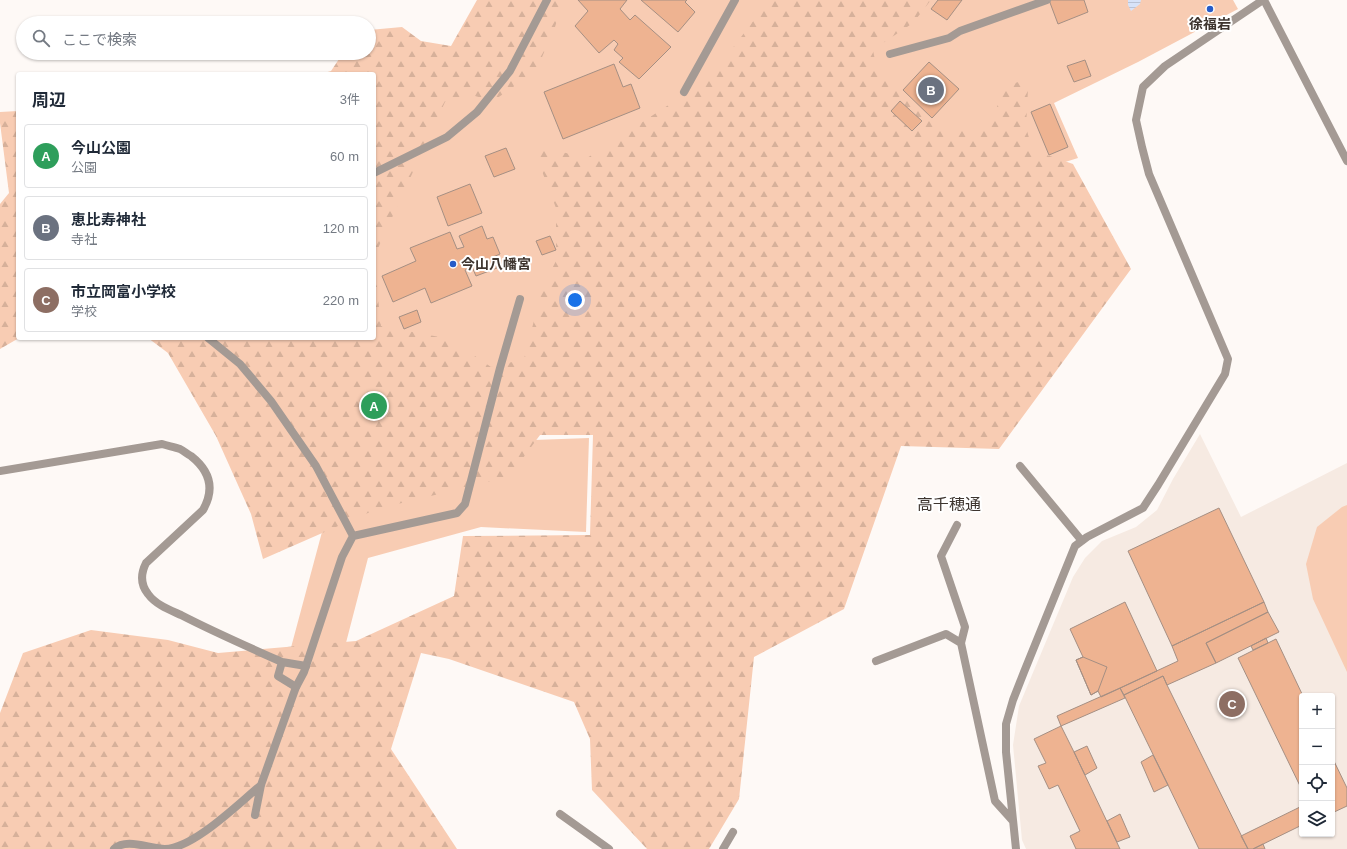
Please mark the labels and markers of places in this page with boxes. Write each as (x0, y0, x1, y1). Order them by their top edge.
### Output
marker: 徐福岩 (1205, 4, 1215, 14)
place label: 徐福岩 (1189, 16, 1231, 32)
pin: B (918, 75, 944, 105)
place label: 今山八幡宮 (461, 256, 531, 272)
marker: 今山八幡宮 (448, 259, 458, 269)
pin: A (361, 391, 387, 421)
pin: C (1219, 689, 1245, 719)

